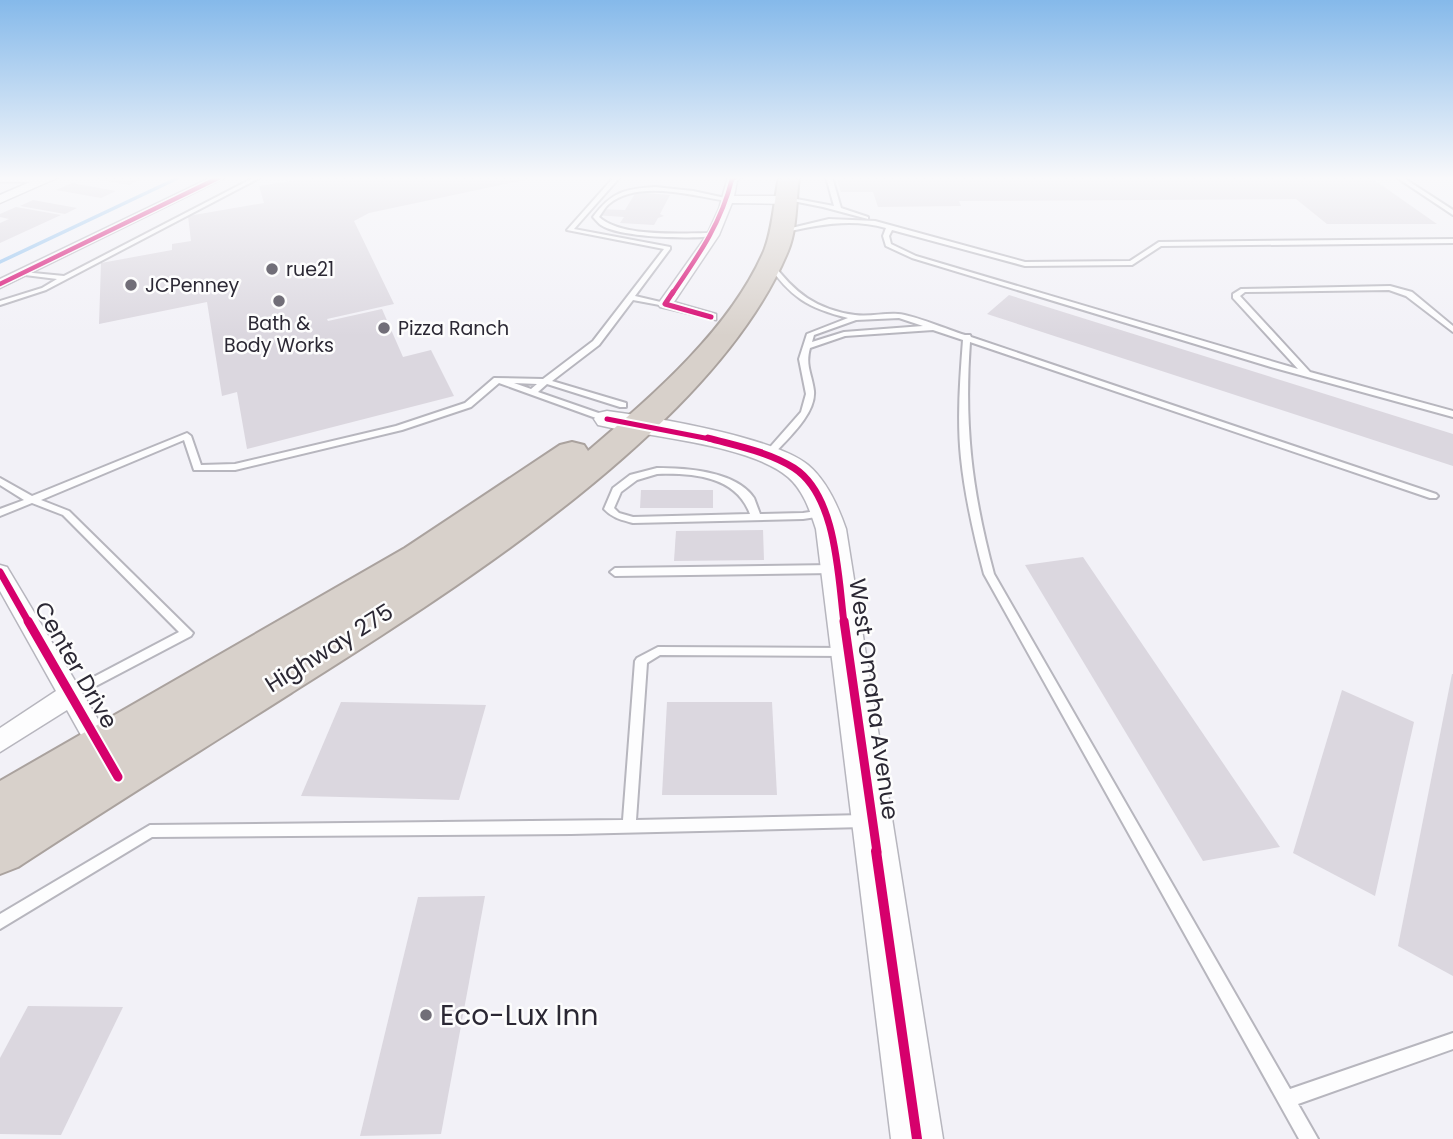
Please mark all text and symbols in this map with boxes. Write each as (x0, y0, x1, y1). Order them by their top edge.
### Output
place label: rue21 (286, 256, 334, 283)
marker: rue21 (264, 261, 280, 277)
place label: JCPenney (145, 272, 240, 299)
marker: JCPenney (123, 277, 139, 293)
marker: Bath & Body Works (271, 293, 287, 309)
place label: Bath & Body Works (224, 310, 334, 359)
place label: Pizza Ranch (398, 315, 509, 342)
marker: Pizza Ranch (376, 320, 392, 336)
street label: West Omaha Avenue (841, 576, 907, 822)
street label: Center Drive (27, 596, 125, 734)
street label: Highway 275 (259, 596, 399, 700)
place label: Eco-Lux Inn (440, 996, 598, 1035)
marker: Eco-Lux Inn (418, 1007, 434, 1023)

